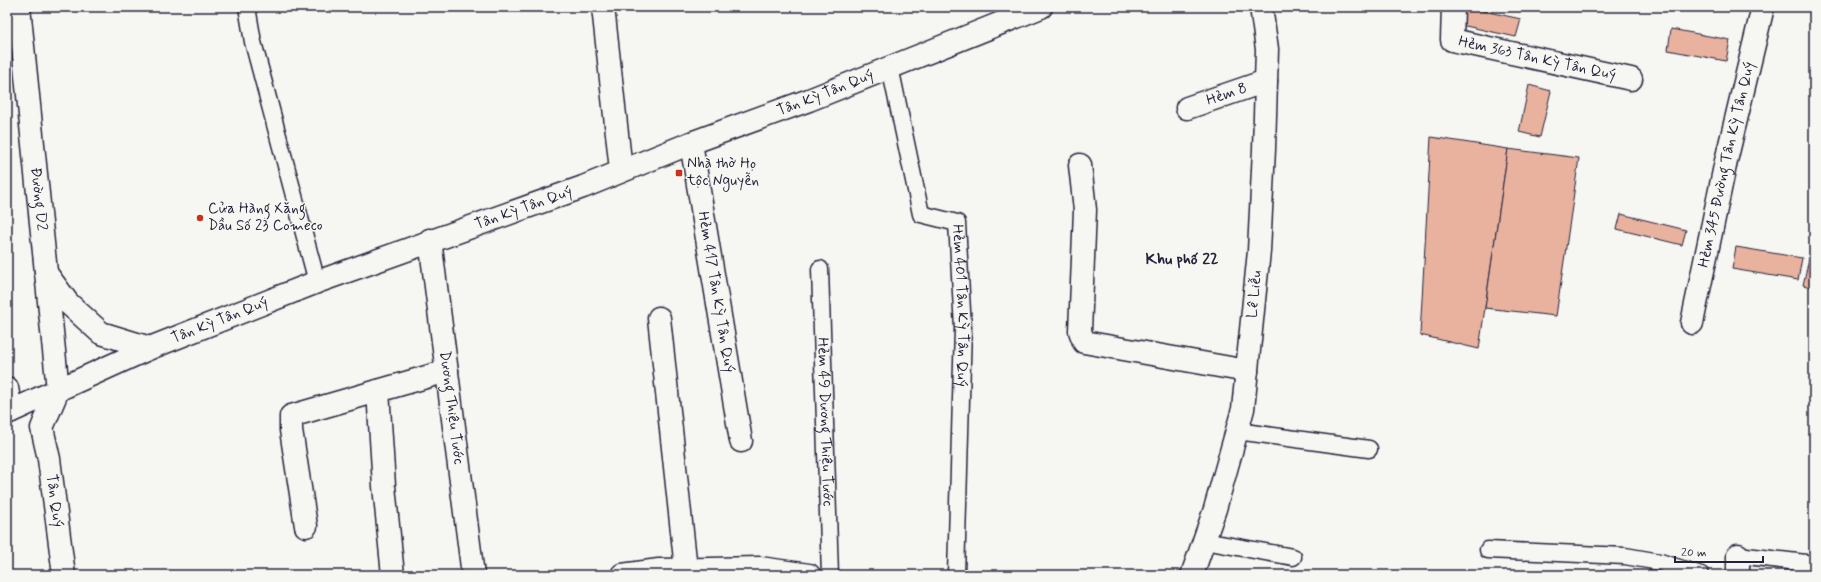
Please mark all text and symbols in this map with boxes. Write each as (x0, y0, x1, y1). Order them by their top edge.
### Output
street label: Hẻm 363 Tân Kỳ Tân Quý (1456, 32, 1618, 85)
street label: Hẻm 345 Đường Tân Kỳ Tân Quý (1694, 60, 1759, 269)
street label: Tân Kỳ Tân Quý (774, 65, 877, 121)
street label: Hẻm 8 (1204, 78, 1250, 111)
place label: Nhà thờ Họ tộc Nguyễn (686, 154, 759, 192)
street label: Đường D2 (25, 166, 52, 232)
marker: Nhà thờ Họ tộc Nguyễn (674, 168, 684, 178)
street label: Tân Kỳ Tân Quý (472, 182, 575, 235)
place label: Cửa Hàng Xăng Dầu Số 23 Comeco (208, 199, 323, 236)
street label: Hẻm 417 Tân Kỳ Tân Quý (693, 210, 739, 374)
marker: Cửa Hàng Xăng Dầu Số 23 Comeco (195, 213, 205, 223)
street label: Hẻm 401 Tân Kỳ Tân Quý (947, 224, 973, 387)
district label: Khu phố 22 (1145, 249, 1219, 270)
street label: Lê Liễu (1242, 269, 1267, 319)
street label: Tân Kỳ Tân Quý (168, 292, 271, 349)
street label: Hẻm 49 Dương Thiệu Tước (812, 337, 838, 507)
street label: Dương Thiệu Tước (434, 350, 469, 465)
street label: Tân Quý (41, 473, 68, 528)
scale bar (1675, 538, 1763, 564)
text: 20 m (1681, 545, 1707, 561)

